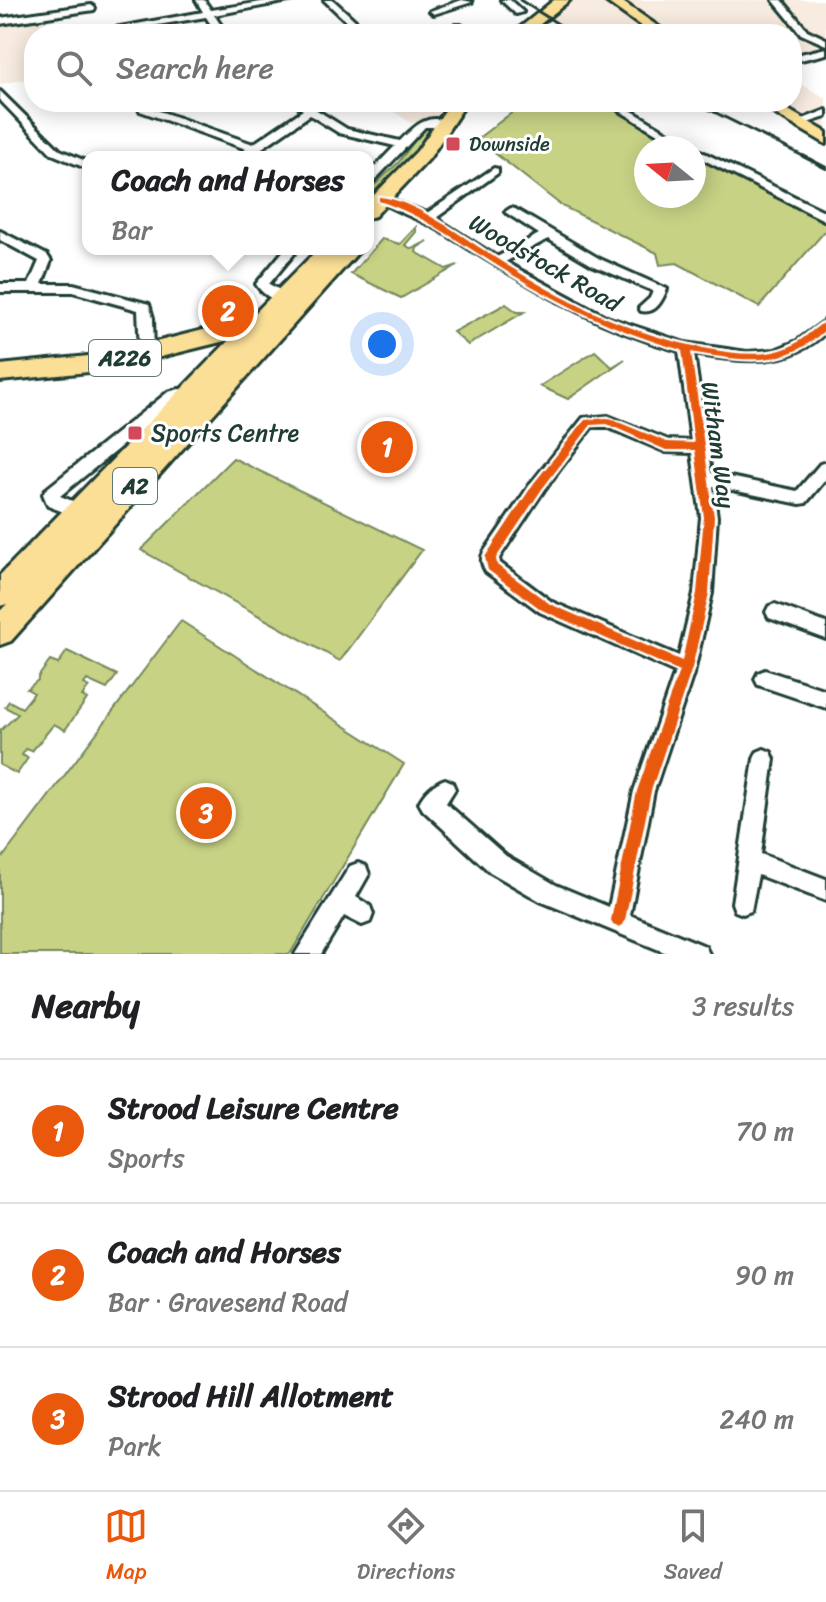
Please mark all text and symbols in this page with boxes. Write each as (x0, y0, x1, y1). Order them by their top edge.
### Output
search box (24, 24, 802, 112)
text: Search here (116, 41, 274, 95)
icon: search (52, 46, 96, 90)
place label: Downside (469, 127, 550, 162)
marker: Downside (444, 135, 462, 153)
north arrow (634, 136, 706, 208)
popup (82, 151, 374, 255)
text: Coach and Horses (112, 153, 344, 207)
street label: Woodstock Road (461, 202, 631, 324)
text: Bar (112, 207, 152, 253)
pin: 2 (202, 281, 254, 341)
your location (362, 324, 402, 364)
road number: A226 (89, 340, 161, 376)
street label: Witham Way (688, 379, 748, 512)
place label: Sports Centre (151, 412, 299, 454)
pin: 1 (361, 417, 413, 477)
marker: Sports Centre (126, 424, 144, 442)
road number: A2 (113, 468, 157, 504)
pin: 3 (180, 783, 232, 843)
text: Nearby (32, 976, 140, 1036)
text: 3 results (692, 983, 794, 1029)
text: Strood Leisure Centre (108, 1081, 399, 1135)
text: 1 (52, 1108, 64, 1154)
text: 70 m (736, 1108, 794, 1154)
text: Sports (108, 1135, 184, 1181)
text: Coach and Horses (108, 1225, 341, 1279)
text: 2 (50, 1252, 66, 1298)
text: 90 m (735, 1252, 794, 1298)
text: Bar · Gravesend Road (108, 1279, 347, 1325)
text: Strood Hill Allotment (108, 1369, 394, 1423)
text: 3 (51, 1396, 65, 1442)
text: 240 m (720, 1396, 794, 1442)
text: Park (108, 1423, 161, 1469)
tab: Map (104, 1504, 148, 1591)
tab: Directions (357, 1504, 455, 1591)
tab: Saved (664, 1504, 722, 1591)

